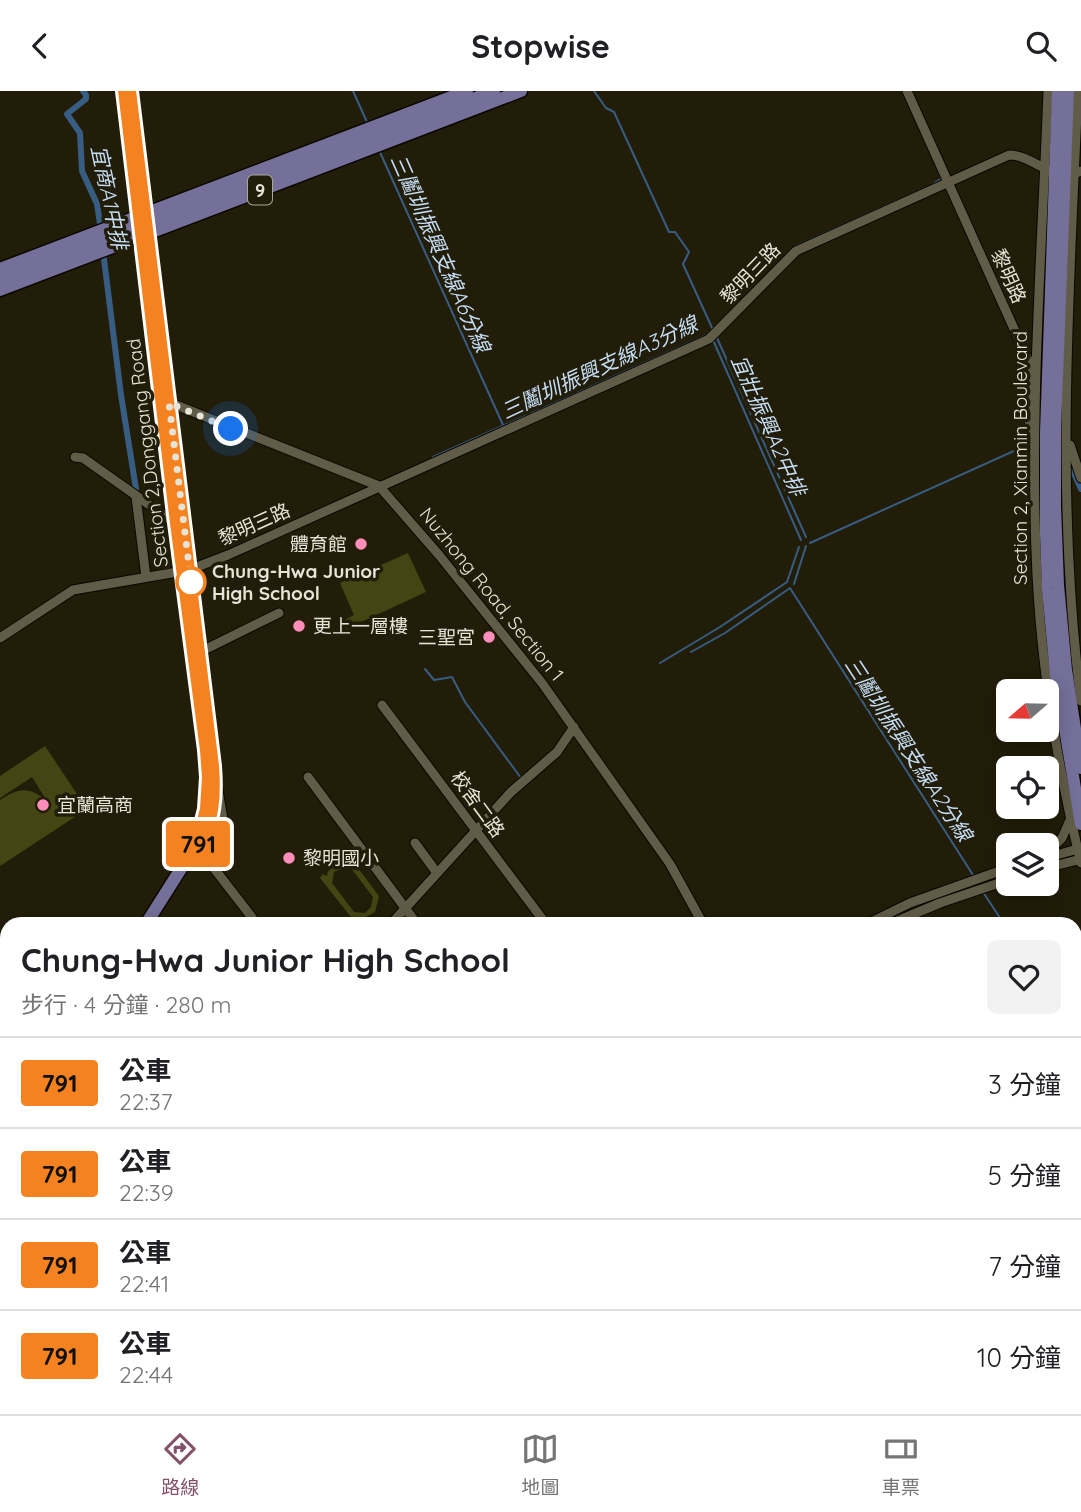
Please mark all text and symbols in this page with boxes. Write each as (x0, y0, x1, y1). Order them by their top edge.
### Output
text: Stopwise (471, 26, 610, 66)
icon: back (21, 27, 59, 65)
icon: search (1022, 27, 1060, 65)
water label: 宜商A1中排 (86, 143, 134, 254)
water label: 三鬮圳振興支線A6分線 (386, 150, 497, 358)
road number: 9 (248, 175, 272, 205)
street label: 黎明三路 (715, 237, 785, 309)
street label: 黎明路 (986, 245, 1032, 307)
water label: 三鬮圳振興支線A3分線 (497, 309, 703, 424)
street label: Section 2, Xianmin Boulevard (1008, 331, 1032, 585)
street label: Section 2,Donggang Road (121, 337, 173, 569)
water label: 宜壯振興A2中排 (726, 351, 813, 502)
your location (213, 411, 248, 446)
street label: 黎明三路 (214, 498, 294, 550)
street label: Nuzhong Road, Section 1 (415, 502, 569, 686)
place label: 體育館 (290, 532, 347, 556)
marker: 體育館 (353, 536, 369, 552)
place label: Chung-Hwa Junior High School (212, 559, 380, 605)
marker: Chung-Hwa Junior High School (176, 567, 206, 597)
place label: 更上一層樓 (313, 614, 408, 638)
marker: 更上一層樓 (291, 618, 307, 634)
place label: 三聖宮 (418, 625, 475, 649)
marker: 三聖宮 (481, 629, 497, 645)
water label: 三鬮圳振興支線A2分線 (840, 652, 979, 848)
north arrow (996, 679, 1059, 742)
map controls (996, 679, 1059, 896)
button: locate (996, 756, 1059, 819)
street label: 校舍二路 (446, 766, 510, 842)
place label: 宜蘭高商 (57, 793, 133, 817)
marker: 宜蘭高商 (35, 797, 51, 813)
line badge: 791 (158, 821, 238, 867)
text: 791 (180, 829, 216, 859)
button: layers (996, 833, 1059, 896)
place label: 黎明國小 (303, 846, 379, 870)
marker: 黎明國小 (281, 850, 297, 866)
text: Chung-Hwa Junior High School (21, 939, 510, 980)
button: heart (987, 940, 1061, 1014)
text: 步行 · 4 分鐘 · 280 m (21, 990, 232, 1019)
text: 公車 (119, 1054, 171, 1087)
text: 791 (41, 1068, 78, 1098)
text: 3 分鐘 (988, 1068, 1061, 1101)
text: 22:37 (119, 1087, 173, 1116)
text: 公車 (119, 1145, 171, 1178)
text: 791 (41, 1159, 78, 1189)
text: 5 分鐘 (988, 1159, 1061, 1192)
text: 22:39 (119, 1178, 174, 1207)
text: 公車 (119, 1236, 171, 1269)
text: 791 (41, 1250, 78, 1280)
text: 7 分鐘 (989, 1250, 1061, 1283)
text: 22:41 (119, 1269, 169, 1298)
text: 公車 (119, 1327, 171, 1360)
text: 791 (41, 1341, 78, 1371)
text: 10 分鐘 (977, 1341, 1061, 1374)
text: 22:44 (119, 1360, 173, 1389)
tab: 路線 (161, 1430, 199, 1499)
tab: 地圖 (521, 1430, 560, 1499)
tab: 車票 (882, 1430, 920, 1499)

